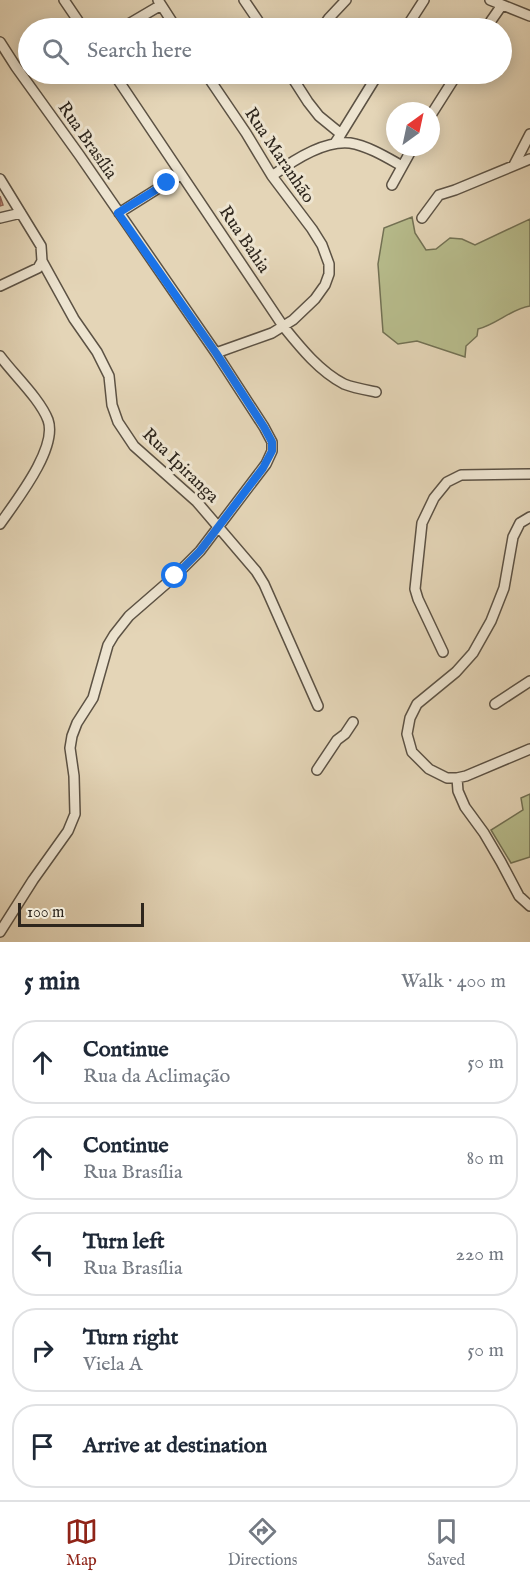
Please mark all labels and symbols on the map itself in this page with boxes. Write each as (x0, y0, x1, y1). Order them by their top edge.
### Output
street label: Rua Brasília (52, 98, 122, 184)
north arrow (386, 102, 440, 156)
street label: Rua Maranhão (238, 104, 319, 208)
route end (153, 169, 179, 195)
street label: Rua Bahia (213, 202, 275, 278)
street label: Rua Ipiranga (137, 424, 223, 509)
route start (161, 562, 187, 588)
scale bar (18, 900, 144, 928)

